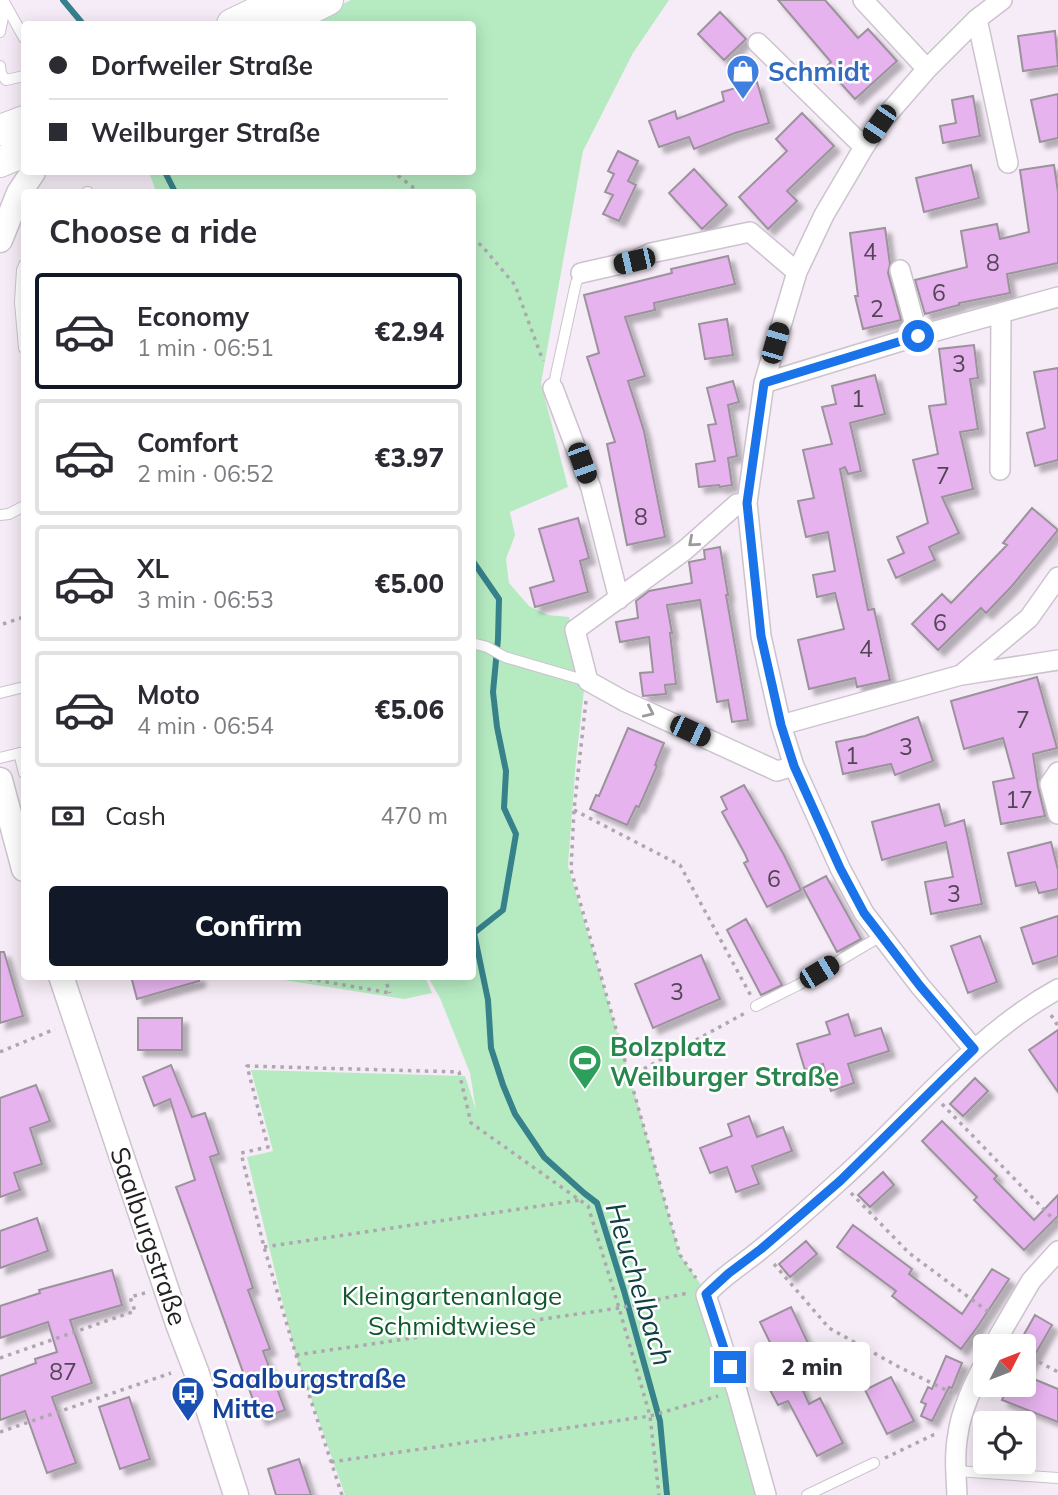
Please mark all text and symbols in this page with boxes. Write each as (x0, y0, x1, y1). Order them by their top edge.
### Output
text: Dorfweiler Straße (91, 49, 313, 82)
shop icon: Schmidt (724, 52, 762, 101)
place label: Schmidt (768, 55, 870, 88)
car (859, 101, 900, 147)
text: Weilburger Straße (91, 116, 320, 149)
text: Choose a ride (49, 211, 257, 251)
house number: 4 (863, 237, 877, 266)
car (612, 246, 657, 276)
house number: 8 (986, 248, 1000, 277)
house number: 6 (932, 278, 946, 307)
house number: 2 (870, 294, 884, 323)
icon: car (53, 300, 116, 363)
text: Economy (137, 300, 249, 333)
text: €2.94 (375, 315, 444, 348)
car (760, 320, 791, 366)
route start (902, 320, 934, 352)
text: 1 min · 06:51 (137, 333, 274, 362)
house number: 3 (952, 349, 966, 378)
house number: 1 (851, 384, 865, 413)
icon: car (53, 426, 116, 489)
text: Comfort (137, 426, 238, 459)
car (565, 440, 600, 486)
text: €3.97 (375, 441, 444, 474)
text: 2 min · 06:52 (137, 459, 274, 488)
house number: 7 (936, 461, 950, 490)
house number: 8 (634, 502, 648, 531)
one-way arrow (689, 534, 702, 546)
icon: car (53, 552, 116, 615)
text: XL (137, 552, 169, 585)
text: €5.00 (375, 567, 444, 600)
text: 3 min · 06:53 (137, 585, 274, 614)
house number: 6 (933, 608, 947, 637)
house number: 4 (859, 634, 873, 663)
icon: car (53, 678, 116, 741)
text: Moto (137, 678, 200, 711)
text: €5.06 (375, 693, 444, 726)
one-way arrow (641, 704, 654, 718)
house number: 7 (1016, 705, 1030, 734)
text: 4 min · 06:54 (137, 711, 274, 740)
car (667, 713, 714, 749)
house number: 3 (899, 732, 913, 761)
house number: 1 (845, 741, 859, 770)
house number: 17 (1005, 785, 1033, 814)
icon: cash (49, 797, 87, 835)
text: Cash (105, 799, 166, 832)
text: 470 m (380, 801, 448, 830)
house number: 6 (767, 864, 781, 893)
house number: 3 (947, 879, 961, 908)
button: Confirm (49, 886, 448, 966)
car (796, 952, 843, 992)
house number: 3 (670, 977, 684, 1006)
place label: Bolzplatz Weilburger Straße (610, 1030, 839, 1093)
sports icon: Bolzplatz Weilburger Straße (566, 1042, 604, 1091)
street label: Saalburgstraße (103, 1142, 195, 1330)
water label: Heuchelbach (599, 1198, 681, 1370)
park label: Kleingartenanlage Schmidtwiese (342, 1279, 562, 1342)
north arrow (973, 1334, 1036, 1396)
map controls (973, 1334, 1036, 1474)
callout: 2 min (754, 1342, 870, 1392)
route end (714, 1351, 746, 1383)
text: 2 min (781, 1352, 843, 1381)
house number: 87 (49, 1357, 77, 1386)
place label: Saalburgstraße Mitte (212, 1362, 406, 1425)
bus stop icon: Saalburgstraße Mitte (169, 1374, 207, 1423)
button: locate (973, 1411, 1036, 1474)

